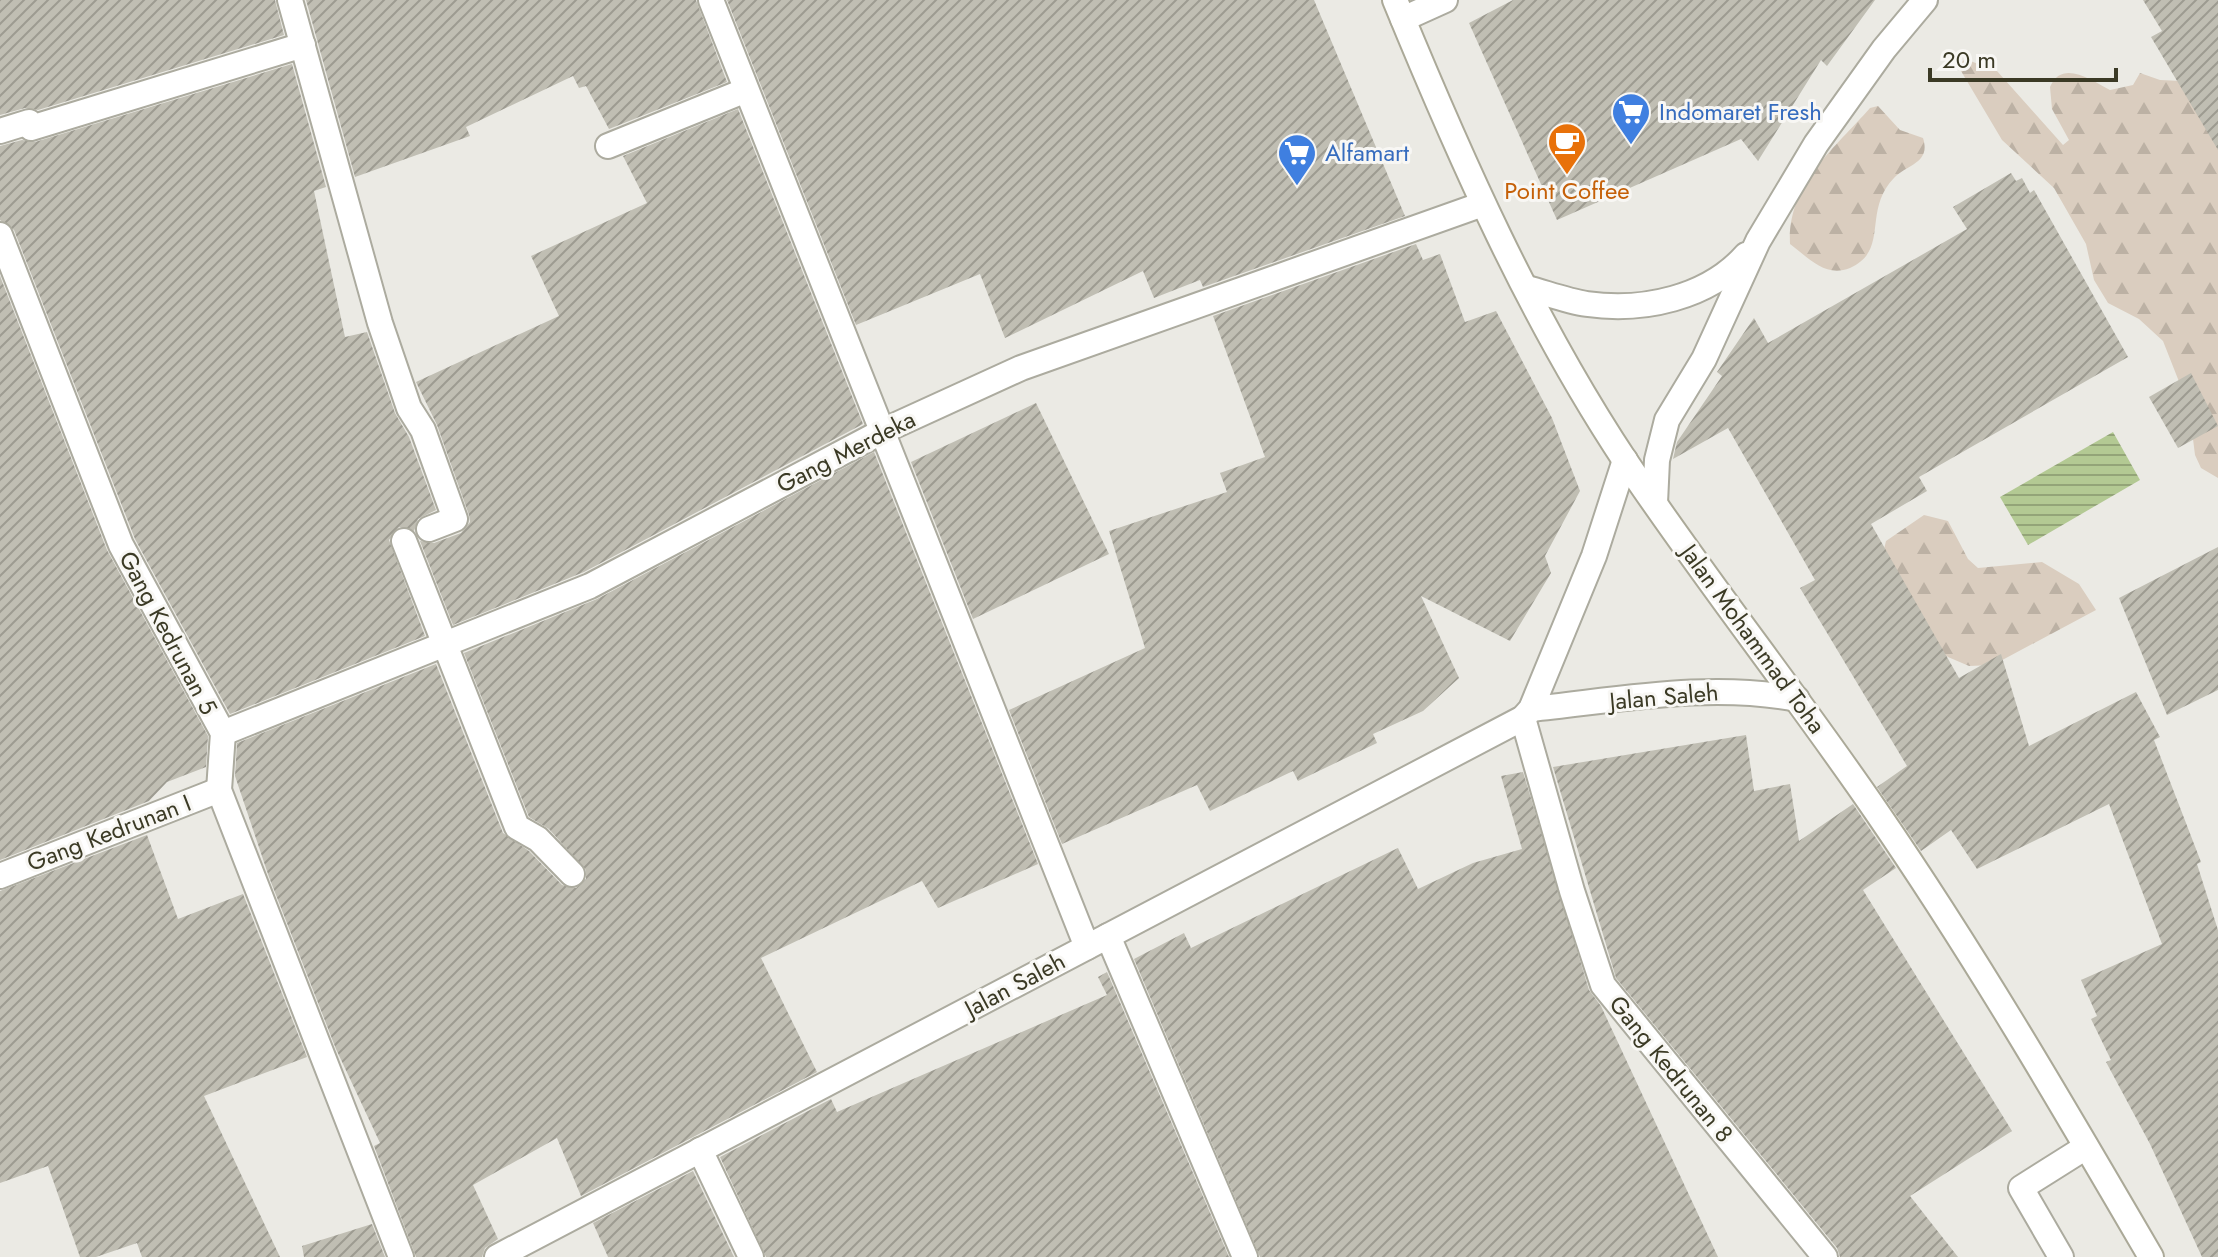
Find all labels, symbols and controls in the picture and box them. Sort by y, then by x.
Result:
scale bar [1930,32,2116,82]
text: 20 m [1942,42,1996,77]
supermarket icon: Indomaret Fresh [1610,91,1652,146]
place label: Indomaret Fresh [1659,94,1822,129]
cafe icon: Point Coffee [1546,121,1588,176]
supermarket icon: Alfamart [1276,132,1318,187]
place label: Alfamart [1325,135,1409,170]
place label: Point Coffee [1504,173,1630,208]
street label: Gang Merdeka [770,402,921,502]
street label: Jalan Mohammad Toha [1671,534,1834,741]
street label: Gang Kedrunan 5 [111,545,226,721]
street label: Jalan Saleh [1605,674,1720,719]
street label: Gang Kedrunan I [22,785,196,880]
street label: Jalan Saleh [956,943,1071,1027]
street label: Gang Kedrunan 8 [1601,988,1742,1150]

